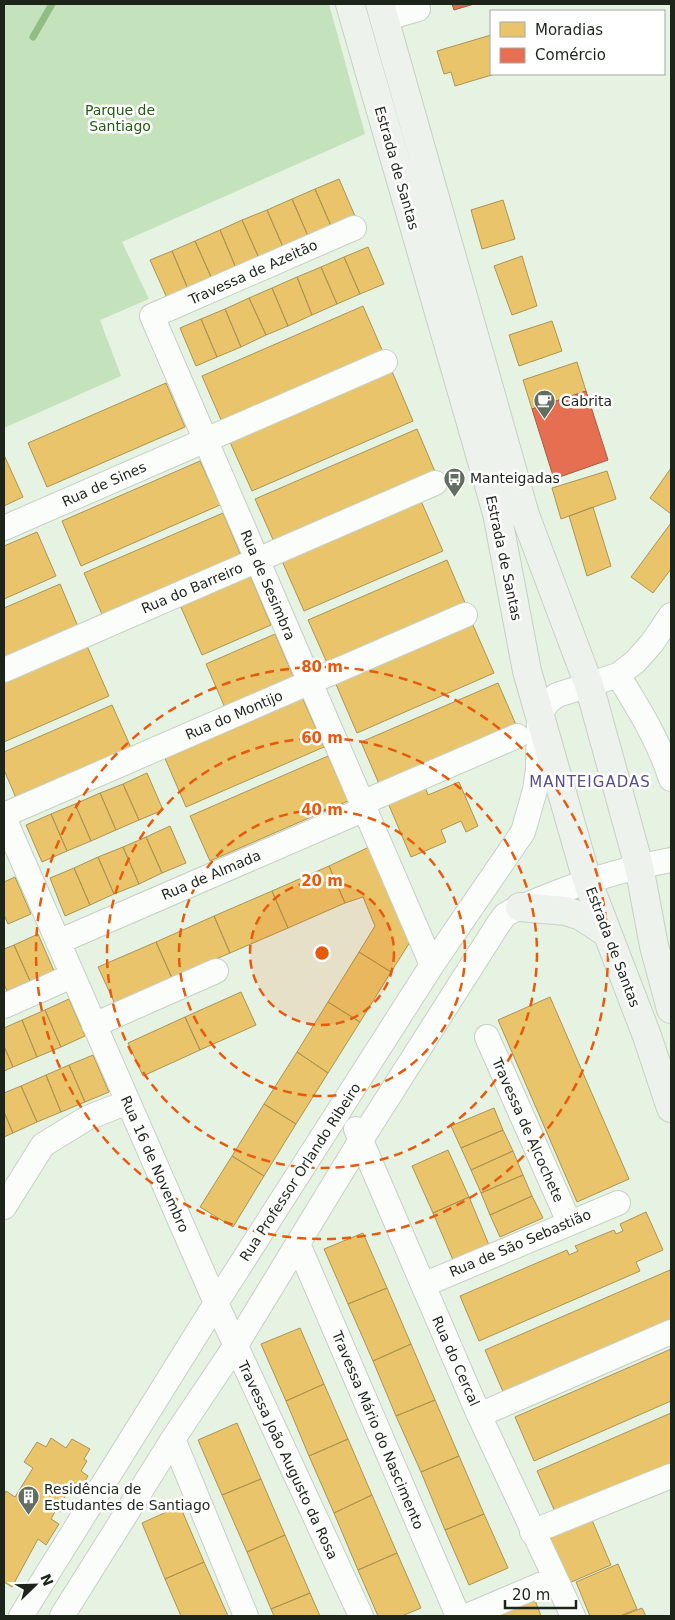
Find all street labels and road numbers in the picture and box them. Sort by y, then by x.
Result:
street label: Estrada de Santas [372,104,422,232]
street label: Travessa de Azeitão [185,236,320,308]
street label: Rua de Sines [59,458,149,510]
street label: Estrada de Santas [483,494,525,622]
street label: Rua de Sesimbra [237,527,299,643]
street label: Rua do Barreiro [139,559,245,617]
street label: Rua do Montijo [183,687,285,743]
street label: Rua de Almada [159,847,263,903]
street label: Estrada de Santas [583,885,643,1009]
street label: Travessa de Alcochete [488,1054,567,1205]
street label: Rua Professor Orlando Ribeiro [236,1080,364,1264]
street label: Rua 16 de Novembro [118,1093,192,1235]
street label: Rua de São Sebastião [447,1206,593,1280]
street label: Rua do Cercal [429,1313,483,1409]
street label: Travessa Mário do Nascimento [328,1328,427,1531]
street label: Travessa João Augusto da Rosa [234,1357,341,1562]

